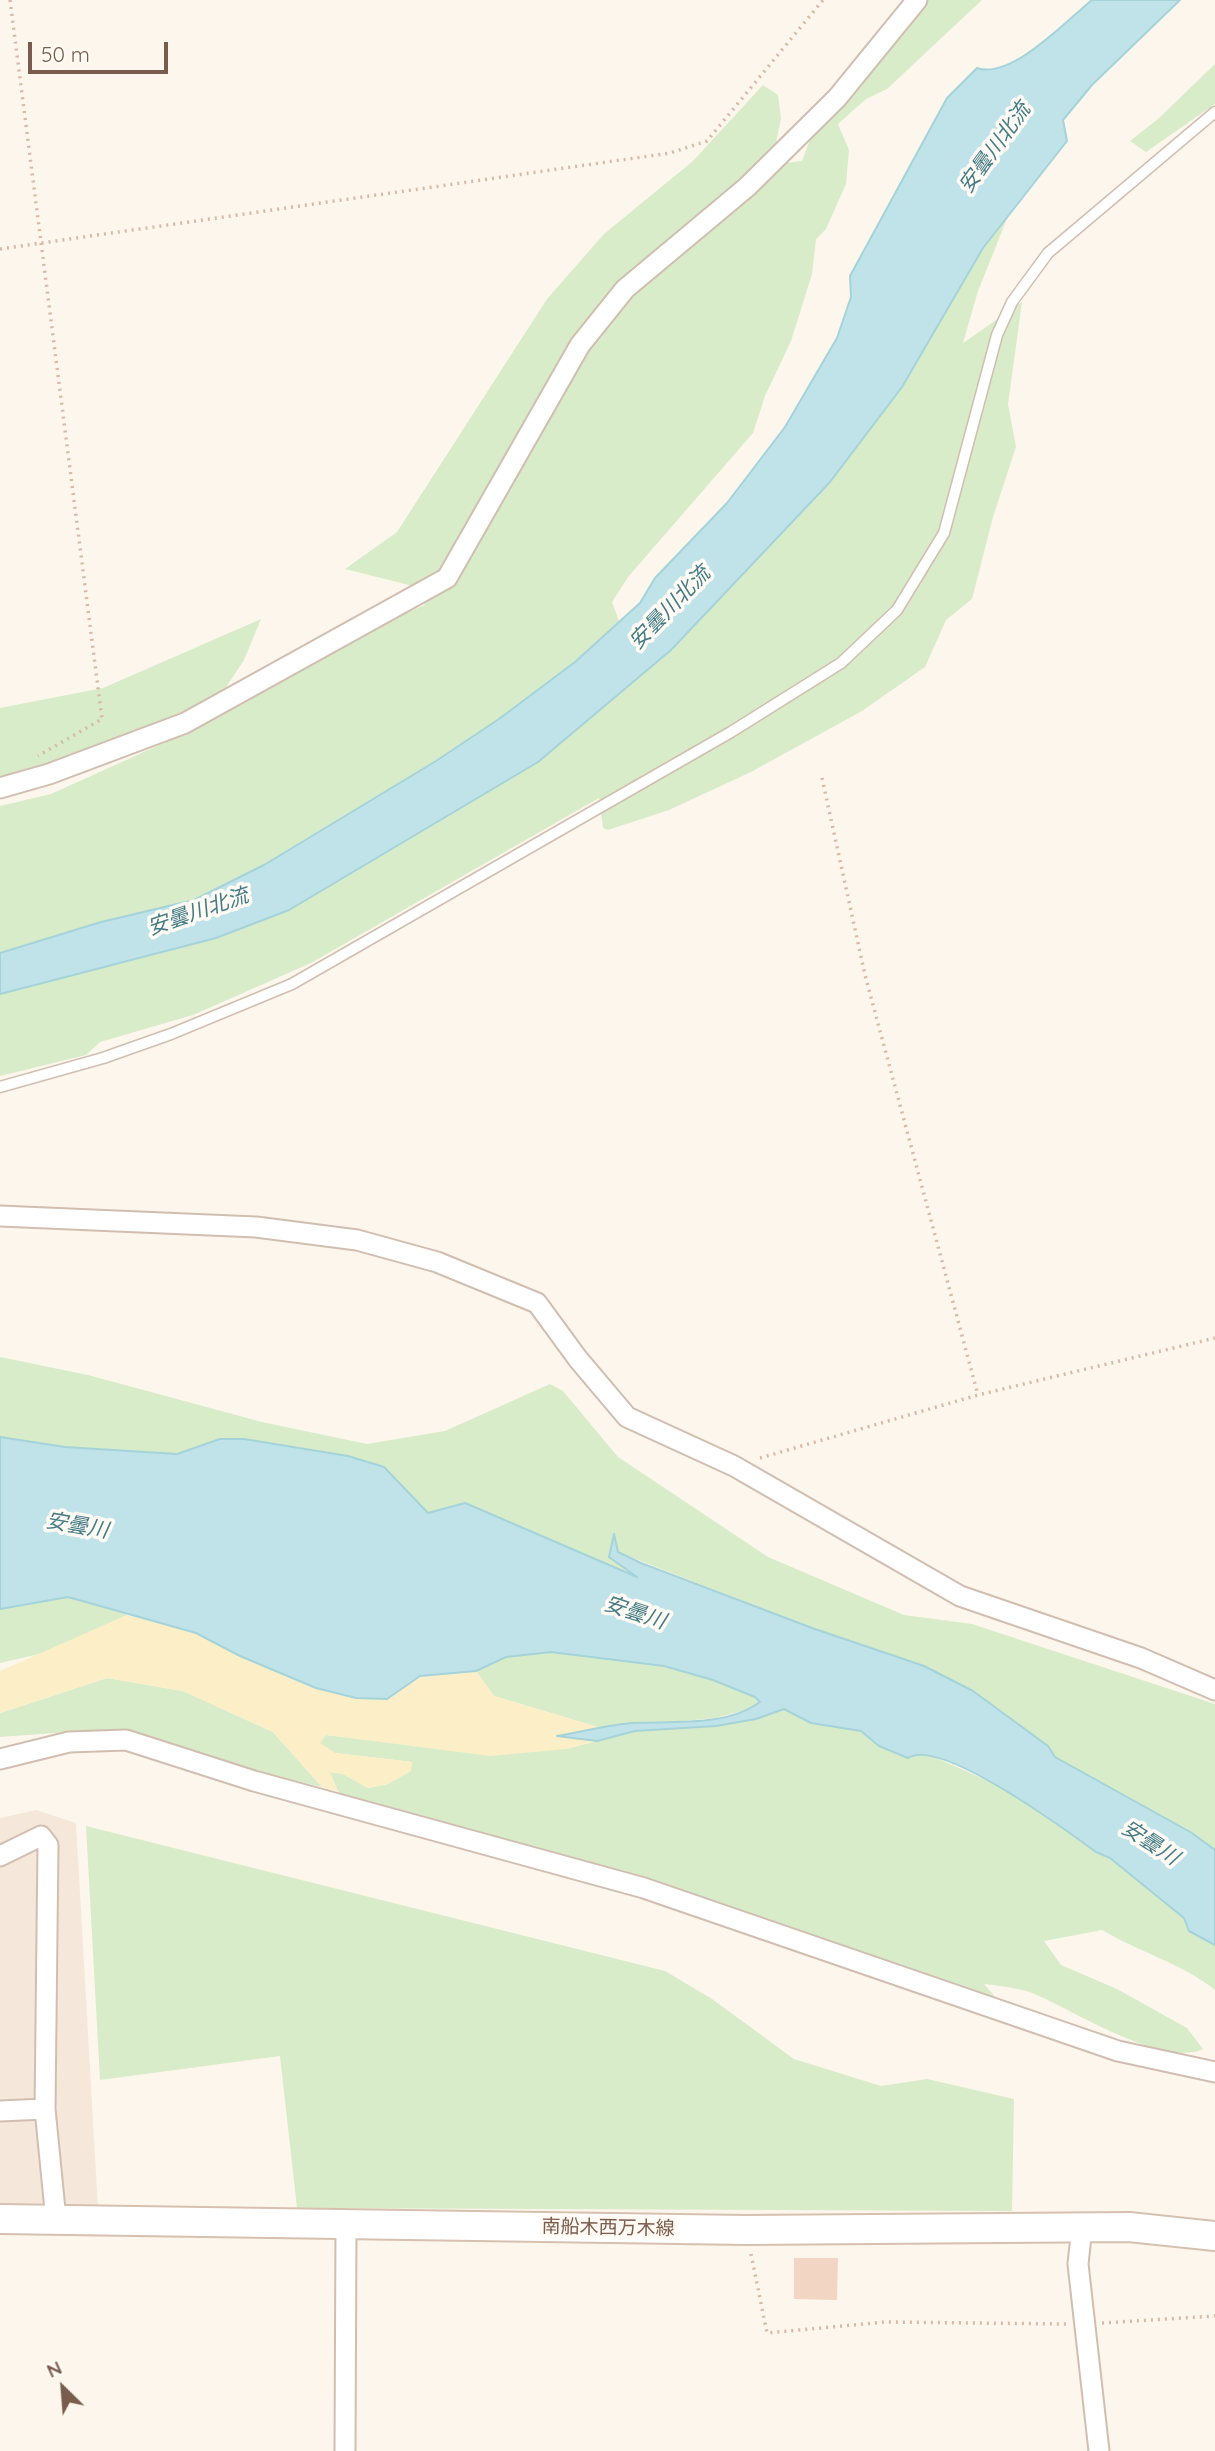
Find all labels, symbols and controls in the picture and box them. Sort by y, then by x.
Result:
scale bar [32,28,172,72]
text: 50 m [41,41,90,67]
water label: 安曇川北流 [954,98,1036,198]
water label: 安曇川北流 [624,561,716,655]
water label: 安曇川北流 [144,883,252,941]
water label: 安曇川 [44,1508,110,1544]
water label: 安曇川 [601,1591,669,1635]
water label: 安曇川 [1117,1815,1183,1871]
street label: 南船木西万木線 [541,2215,675,2241]
north arrow [28,2353,98,2423]
text: N [43,2355,66,2383]

